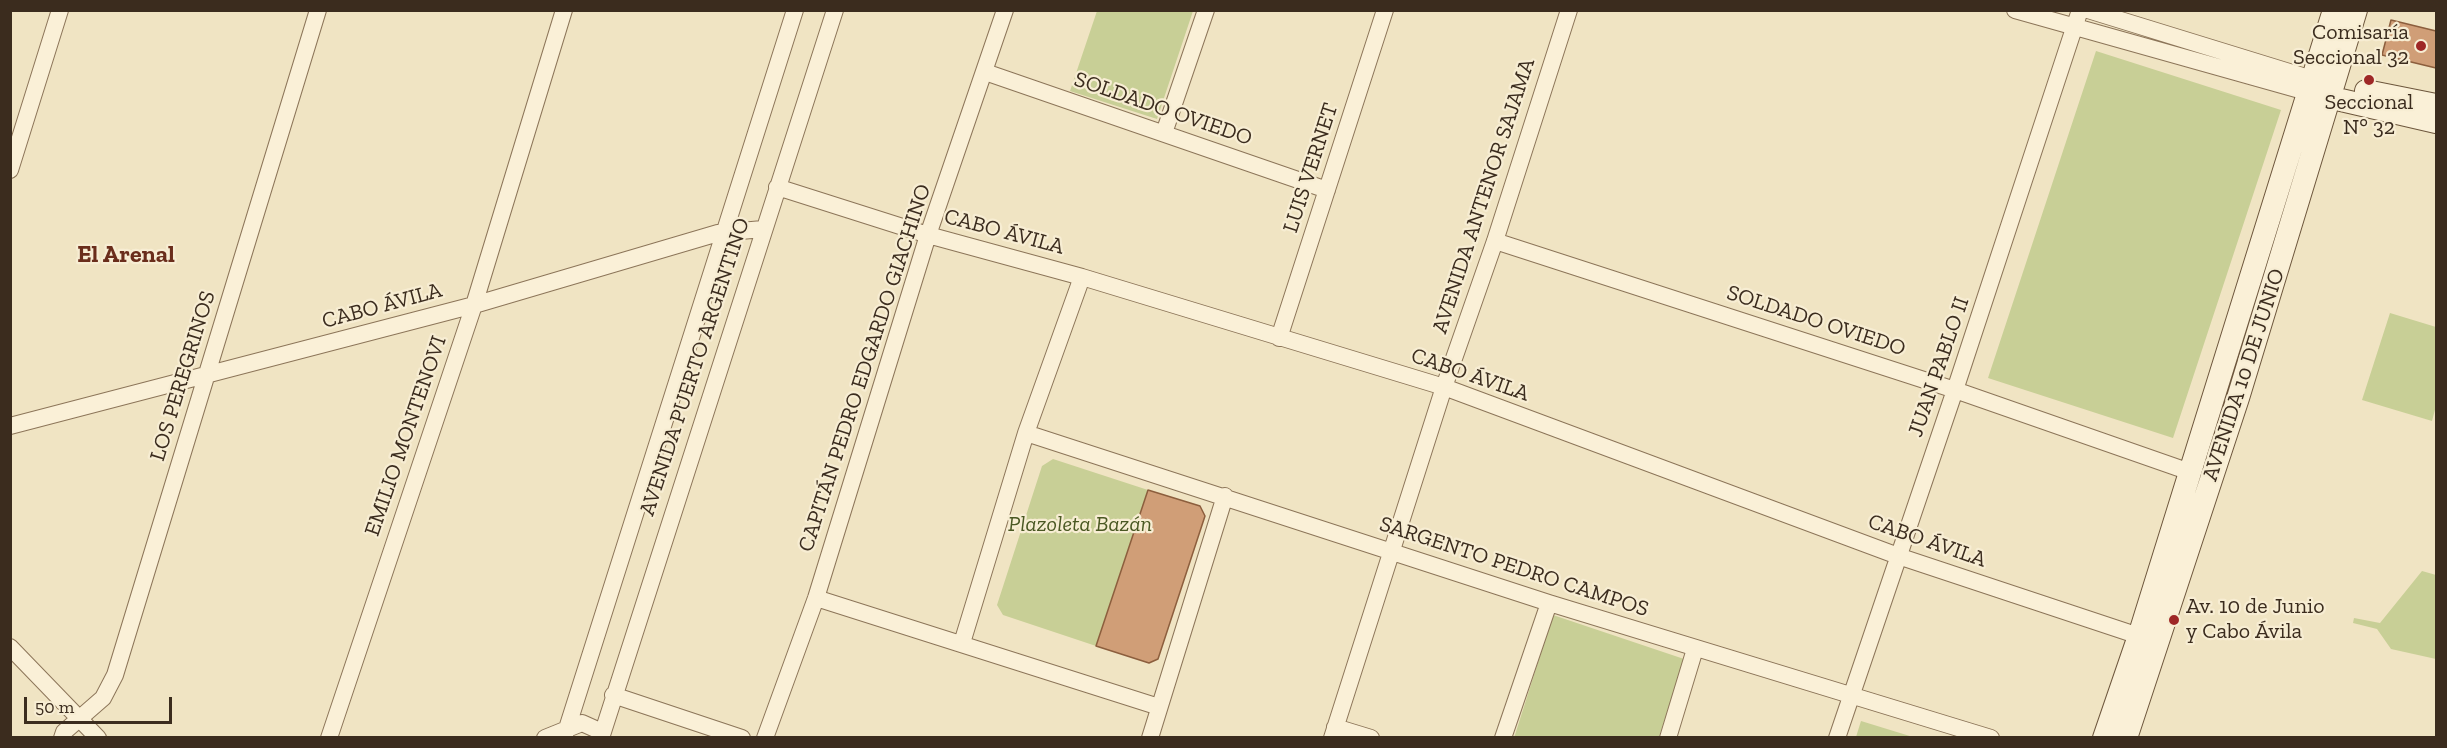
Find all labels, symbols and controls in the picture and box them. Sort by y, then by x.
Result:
place label: Comisaría Seccional 32 [2293,20,2409,72]
marker: Comisaría Seccional 32 [2414,39,2428,53]
street label: AVENIDA ANTENOR SAJAMA [1427,55,1541,337]
street label: SOLDADO OVIEDO [1071,66,1255,152]
marker: Seccional N° 32 [2362,73,2376,87]
place label: Seccional N° 32 [2325,90,2413,142]
street label: LUIS VERNET [1278,100,1344,236]
street label: CAPITÁN PEDRO EDGARDO GIACHINO [793,181,937,555]
street label: CABO ÁVILA [941,203,1067,261]
street label: AVENIDA PUERTO ARGENTINO [634,215,756,519]
district label: El Arenal [77,241,175,269]
street label: AVENIDA 10 DE JUNIO [2197,266,2291,484]
street label: CABO ÁVILA [319,277,445,335]
street label: SOLDADO OVIEDO [1723,280,1909,362]
street label: LOS PEREGRINOS [145,288,221,464]
street label: JUAN PABLO II [1903,293,1975,441]
street label: EMILIO MONTENOVI [359,333,453,539]
street label: CABO ÁVILA [1407,342,1533,408]
street label: CABO ÁVILA [1864,508,1990,574]
street label: SARGENTO PEDRO CAMPOS [1376,511,1652,623]
park label: Plazoleta Bazán [1008,512,1152,538]
place label: Av. 10 de Junio y Cabo Ávila [2186,594,2324,646]
marker: Av. 10 de Junio y Cabo Ávila [2167,613,2181,627]
scale bar [27,685,176,723]
text: 50 m [35,696,74,718]

